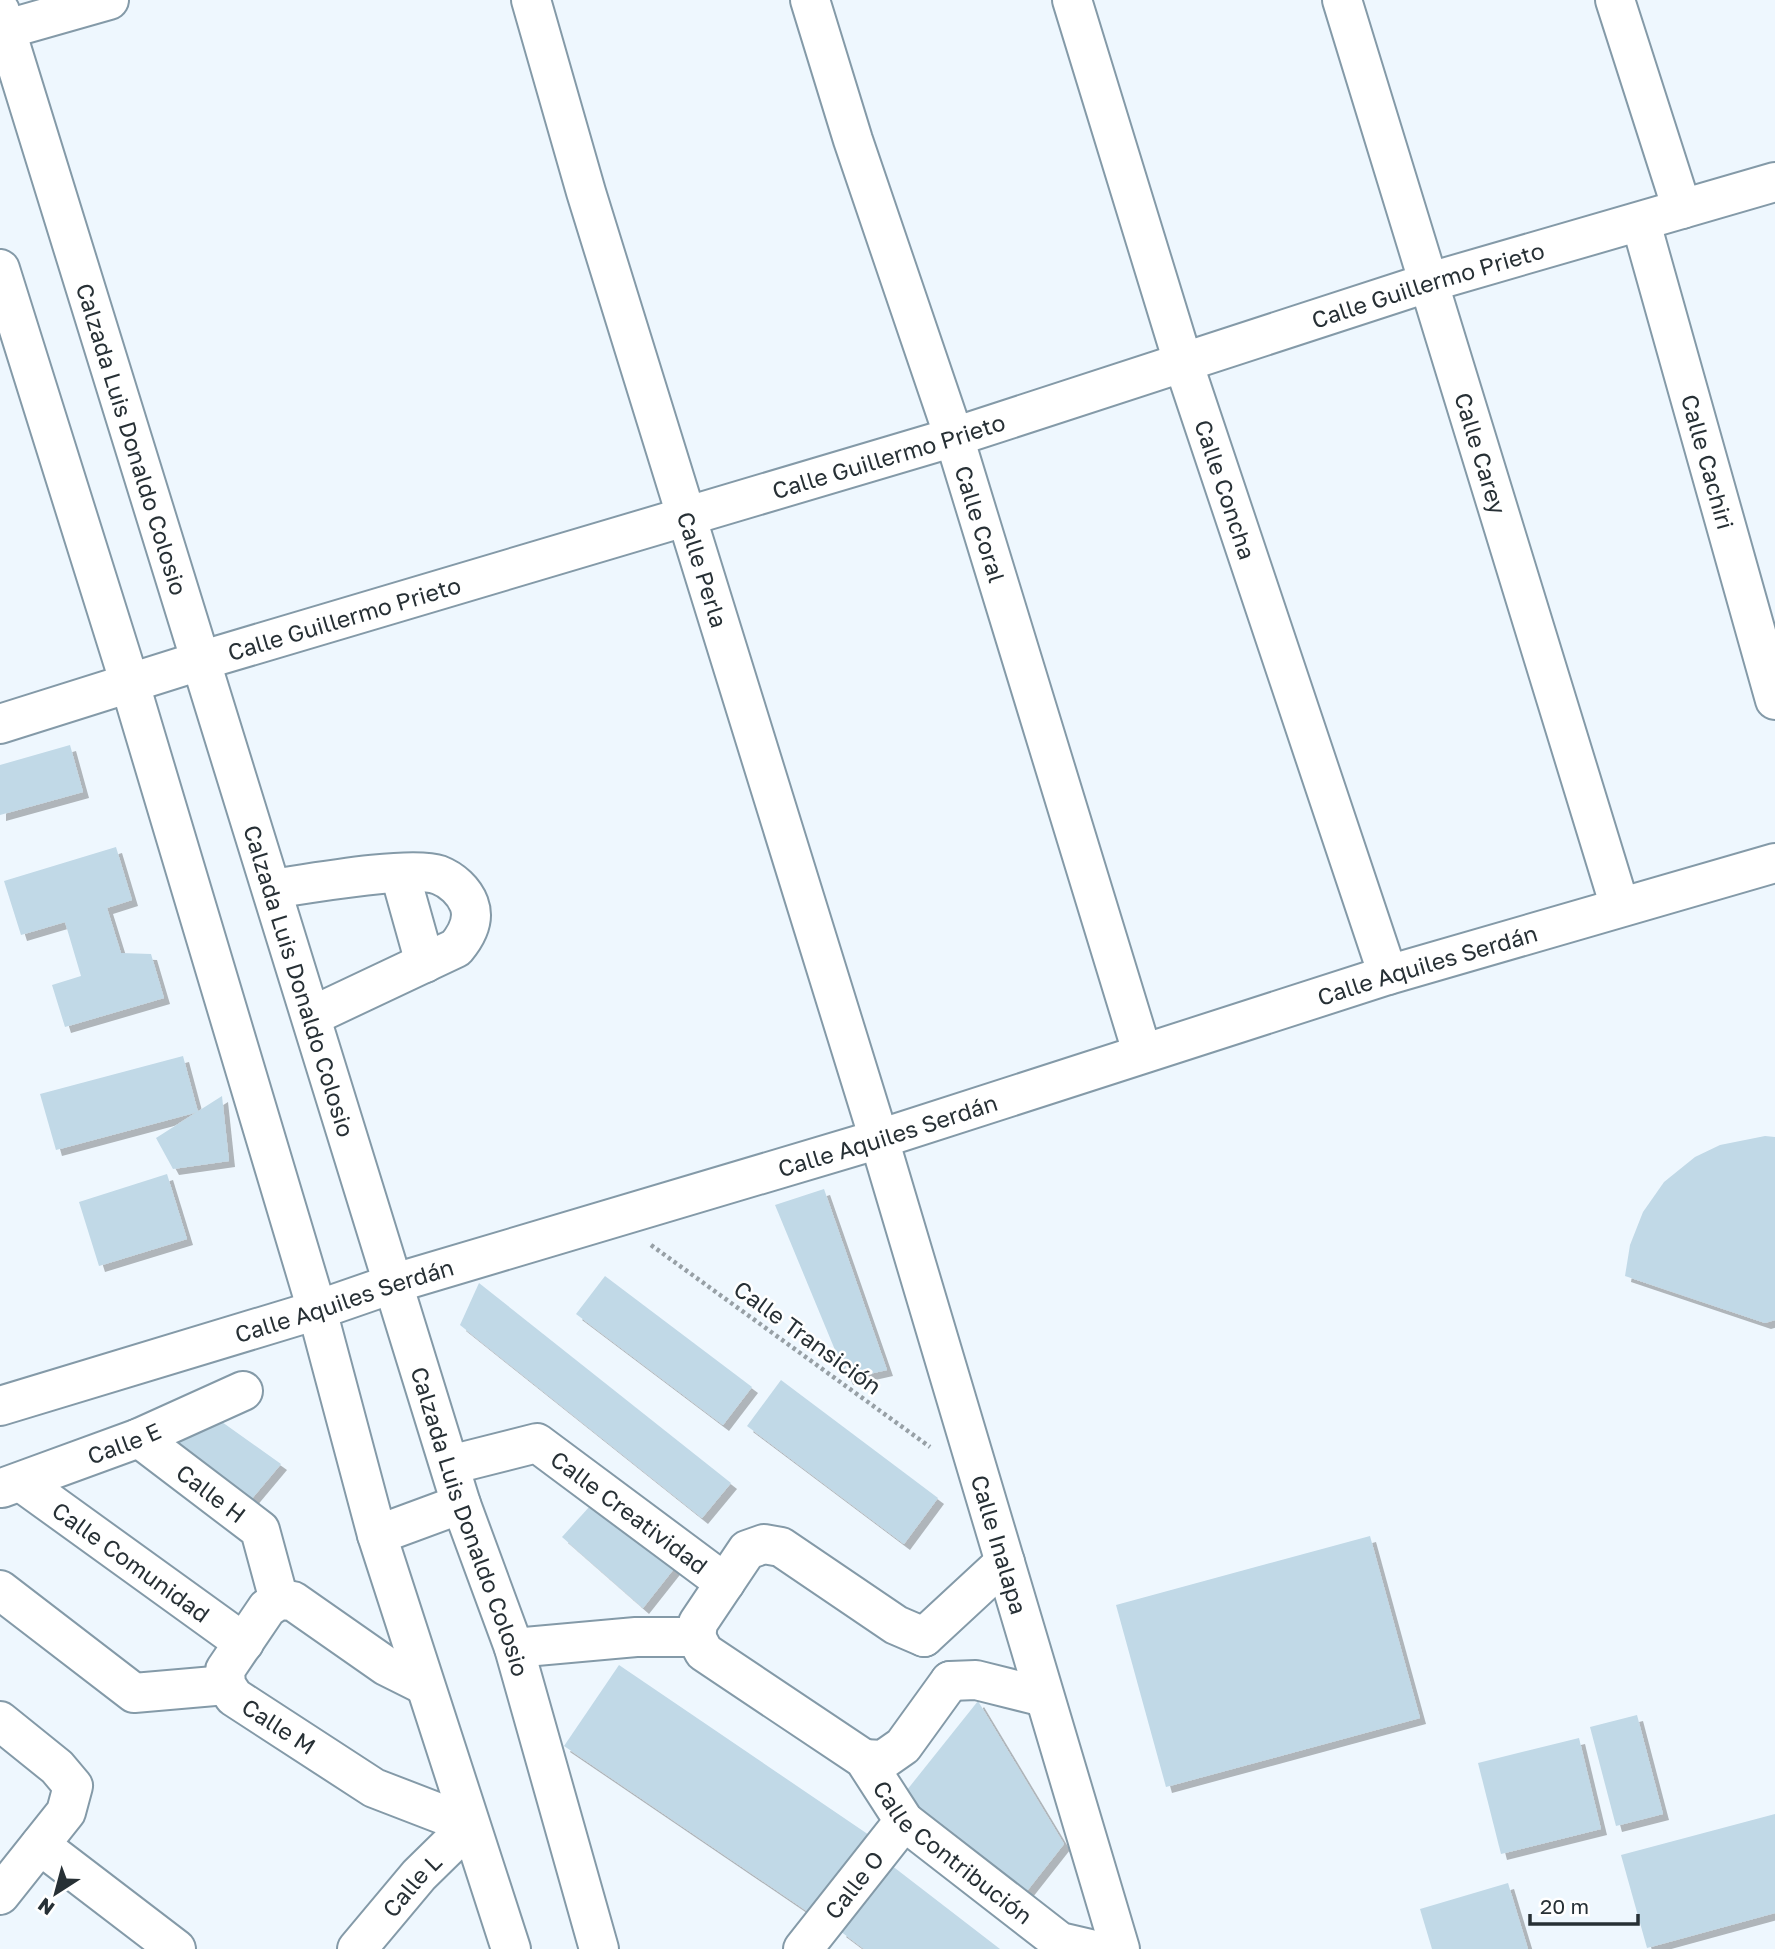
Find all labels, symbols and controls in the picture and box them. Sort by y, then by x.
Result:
street label: Calle Guillermo Prieto [1308,236,1547,334]
street label: Calzada Luis Donaldo Colosio [71,280,194,599]
street label: Calle Carey [1449,389,1513,517]
street label: Calle Cachiri [1676,391,1740,532]
street label: Calle Guillermo Prieto [769,407,1008,504]
street label: Calle Concha [1189,416,1262,563]
street label: Calle Coral [950,462,1012,586]
street label: Calle Perla [672,508,734,631]
street label: Calle Guillermo Prieto [224,570,464,666]
street label: Calzada Luis Donaldo Colosio [238,821,361,1140]
street label: Calle Aquiles Serdán [1314,919,1540,1011]
street label: Calle Aquiles Serdán [775,1088,1001,1182]
street label: Calle Aquiles Serdán [231,1252,457,1348]
street label: Calle Transición [729,1274,887,1400]
street label: Calzada Luis Donaldo Colosio [405,1363,535,1679]
street label: Calle E [83,1416,165,1470]
street label: Calle Creatividad [545,1444,713,1579]
street label: Calle H [171,1458,252,1528]
street label: Calle Inalapa [966,1471,1034,1618]
street label: Calle Comunidad [47,1495,216,1628]
street label: Calle M [237,1692,321,1760]
street label: Calle Contribución [867,1775,1038,1930]
street label: Calle O [818,1845,889,1924]
street label: Calle L [376,1847,447,1922]
north arrow [21,1858,91,1928]
scale bar [1530,1882,1638,1926]
text: 20 m [1540,1893,1589,1919]
text: N [33,1894,58,1921]

